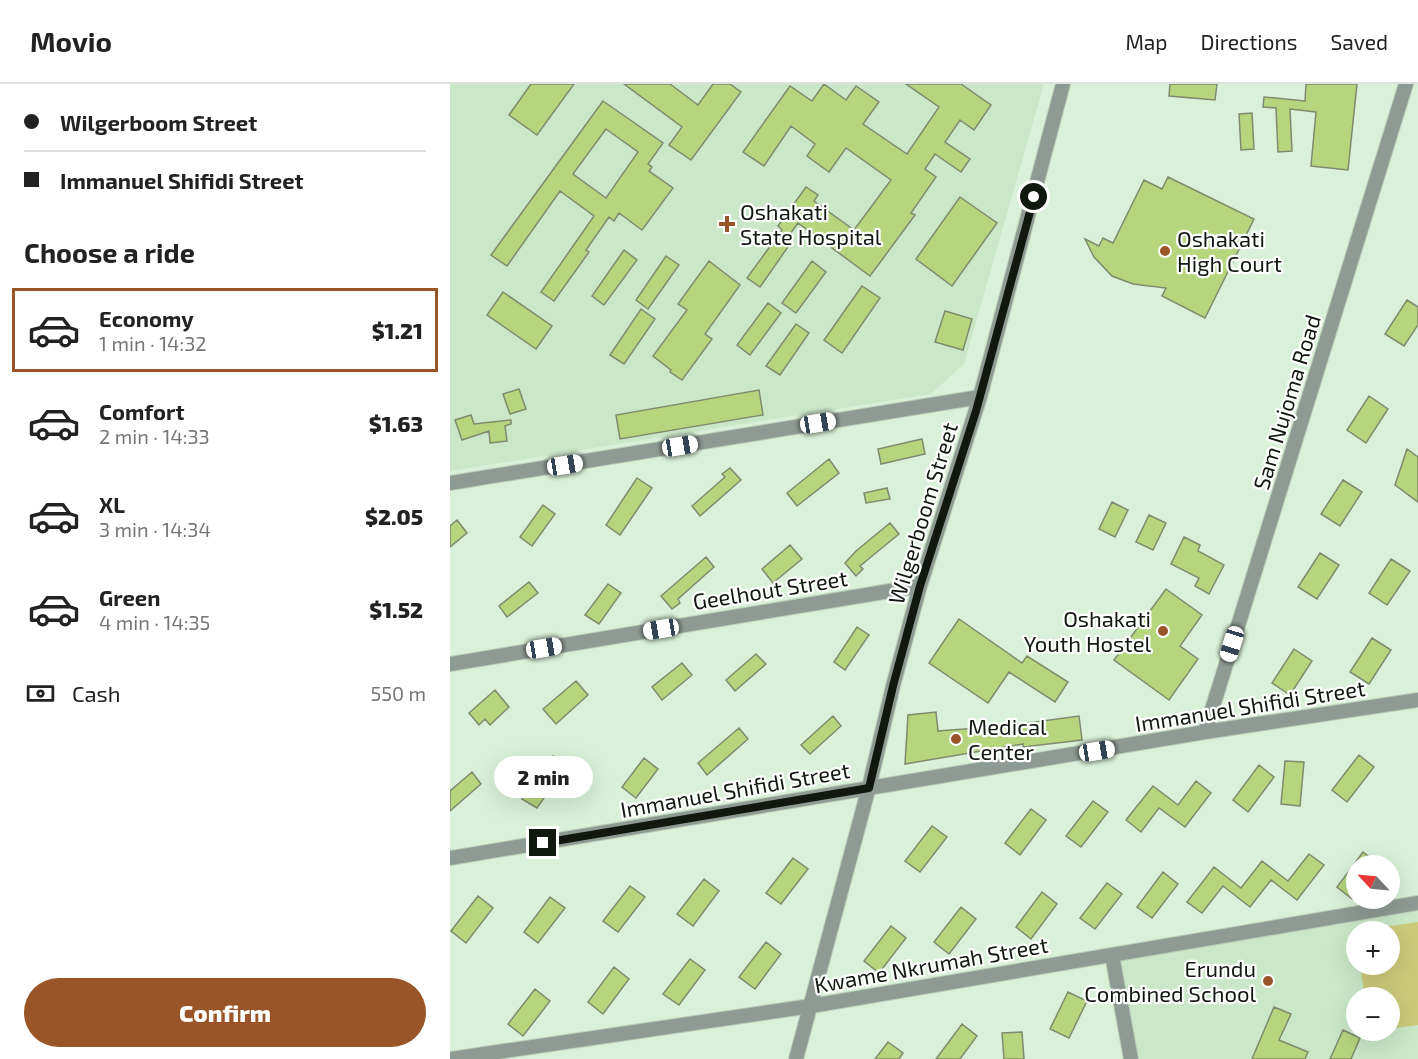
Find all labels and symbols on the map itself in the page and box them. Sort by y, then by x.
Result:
route start [1020,183,1047,210]
place label: Oshakati State Hospital [740,198,882,249]
marker: Oshakati State Hospital [718,215,736,233]
place label: Oshakati High Court [1177,225,1282,276]
marker: Oshakati High Court [1158,244,1172,258]
street label: Sam Nujoma Road [1247,311,1326,493]
car [799,411,837,435]
street label: Wilgerboom Street [882,419,962,607]
car [661,434,699,458]
car [546,453,584,477]
street label: Geelhout Street [691,564,849,614]
place label: Oshakati Youth Hostel [1024,605,1151,656]
car [642,617,680,641]
marker: Oshakati Youth Hostel [1156,624,1170,638]
car [1218,624,1246,664]
car [525,636,563,660]
street label: Immanuel Shifidi Street [1133,674,1367,736]
place label: Medical Center [968,713,1047,764]
marker: Medical Center [949,732,963,746]
car [1078,739,1116,763]
callout: 2 min [494,756,592,798]
street label: Immanuel Shifidi Street [618,756,852,822]
route end [529,829,556,856]
north arrow [1346,855,1400,909]
street label: Kwame Nkrumah Street [812,931,1050,997]
place label: Erundu Combined School [1084,955,1256,1006]
marker: Erundu Combined School [1261,974,1275,988]

